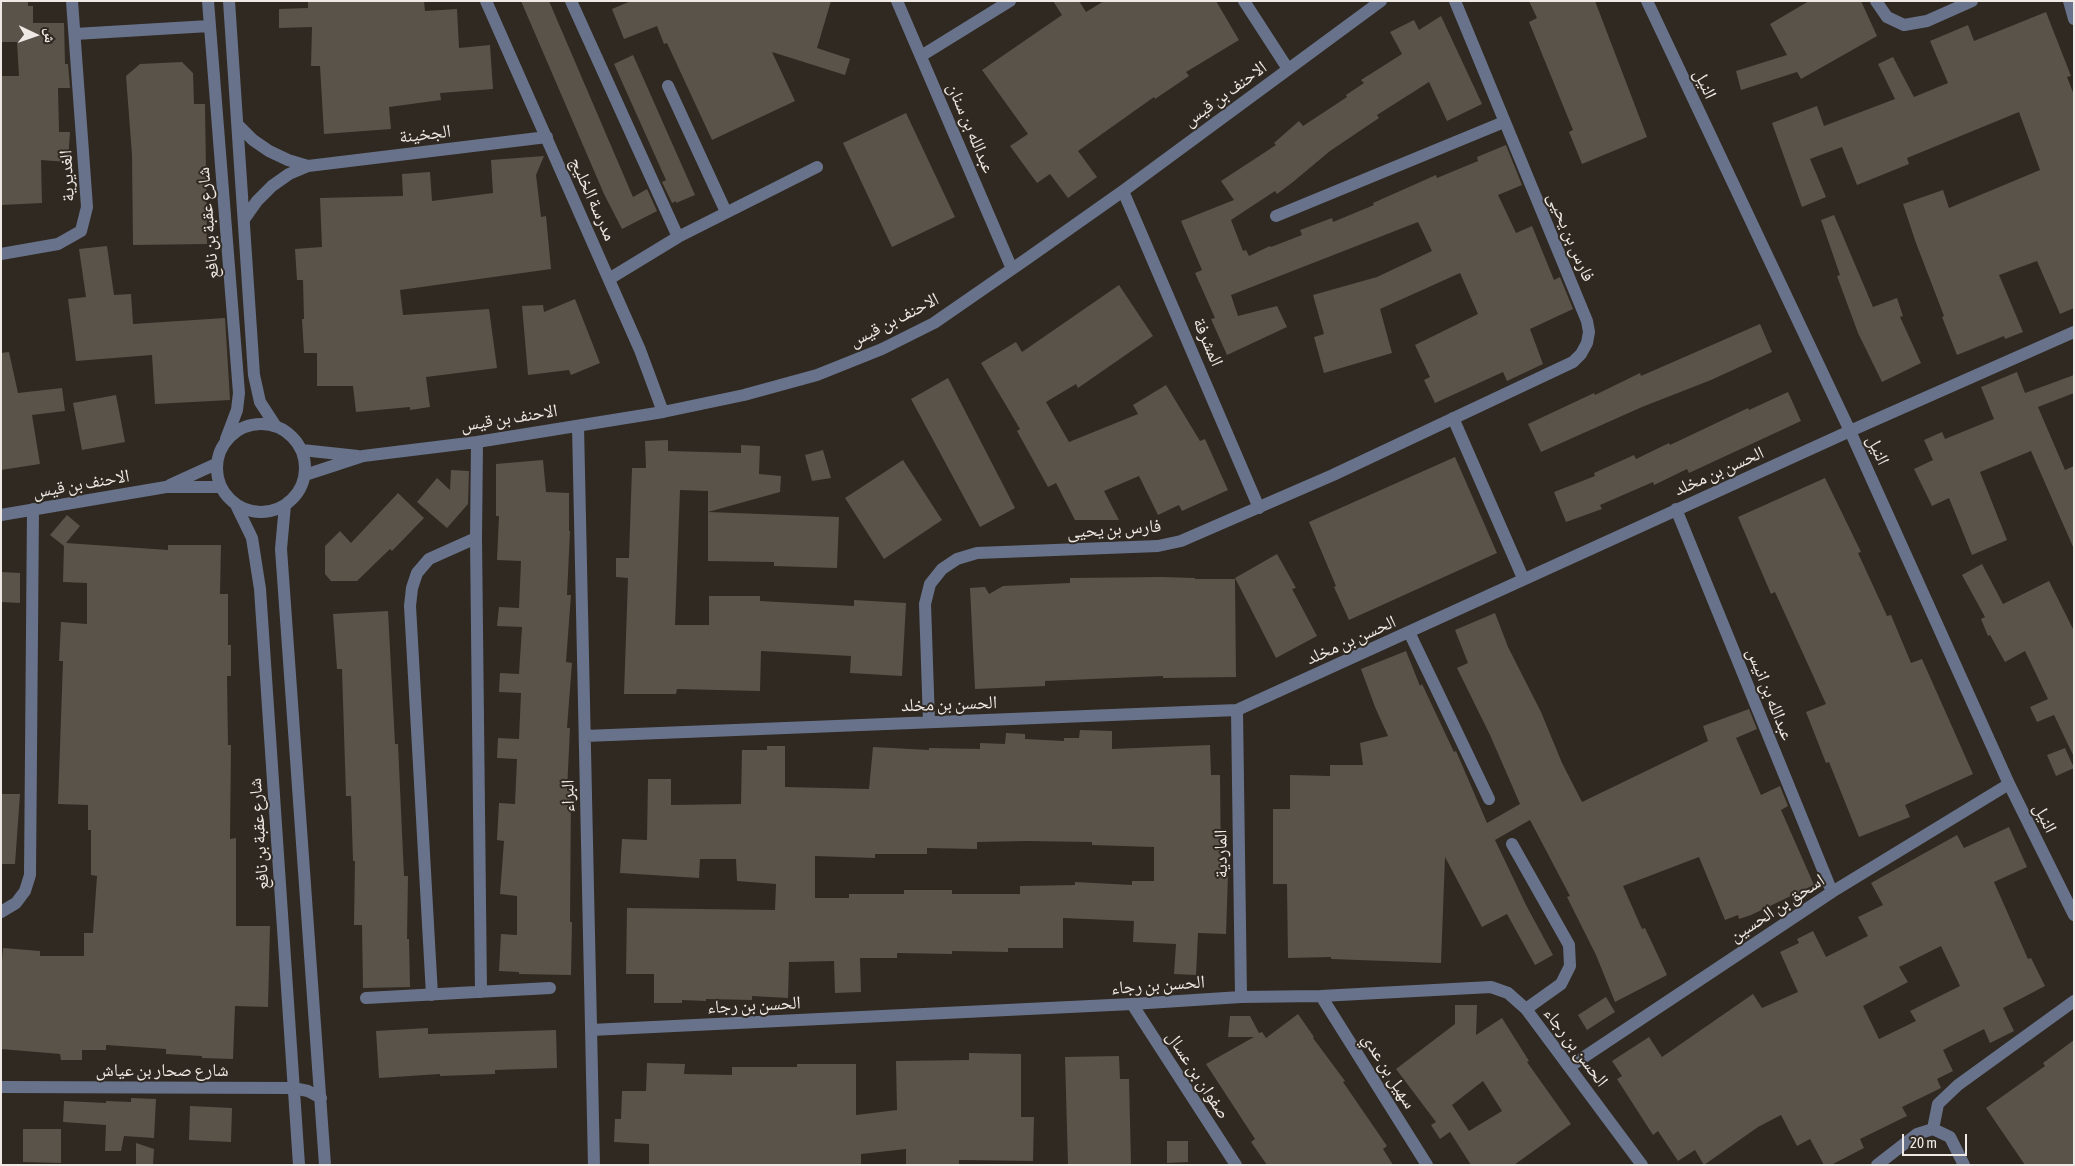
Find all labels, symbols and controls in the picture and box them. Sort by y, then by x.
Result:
north arrow [10,10,60,60]
text: ش [42,28,58,44]
street label: الاحنف بن قيس [1179,57,1271,131]
street label: النيل [1689,66,1721,102]
street label: عبدالله بن سنان [942,80,1000,176]
street label: الجخينة [398,120,452,148]
street label: الغديرية [55,150,79,202]
street label: مدرسة الخليج [565,154,621,244]
street label: شارع عقبة بن نافع [192,166,224,280]
street label: فارس بن يحيى [1543,189,1599,285]
street label: الاحنف بن قيس [846,288,942,352]
street label: المشرفة [1188,315,1228,369]
street label: الاحنف بن قيس [459,400,559,436]
street label: النيل [1862,432,1894,468]
street label: الحسن بن مخلد [1671,442,1767,500]
street label: الاحنف بن قيس [31,465,131,503]
street label: فارس بن يحيى [1066,515,1162,543]
street label: الحسن بن مخلد [1303,611,1399,669]
street label: عبدالله بن انيس [1742,645,1798,743]
street label: الحسن بن مخلد [901,692,997,716]
street label: شارع عقبة بن نافع [244,777,274,891]
street label: البراء [557,779,579,813]
street label: النيل [2029,800,2061,836]
street label: الماردية [1210,829,1232,879]
street label: اسحق بن الحسين [1725,869,1829,947]
street label: الحسن بن رجاء [1110,971,1206,999]
street label: الحسن بن رجاء [707,992,801,1018]
street label: الحسن بن رجاء [1539,1003,1613,1091]
street label: صفوان بن عسال [1161,1027,1235,1123]
street label: سهيل بن عدي [1357,1029,1421,1113]
street label: شارع صحار بن عياش [95,1059,229,1081]
scale bar [1905,1124,1970,1156]
text: 20 m [1910,1134,1937,1151]

